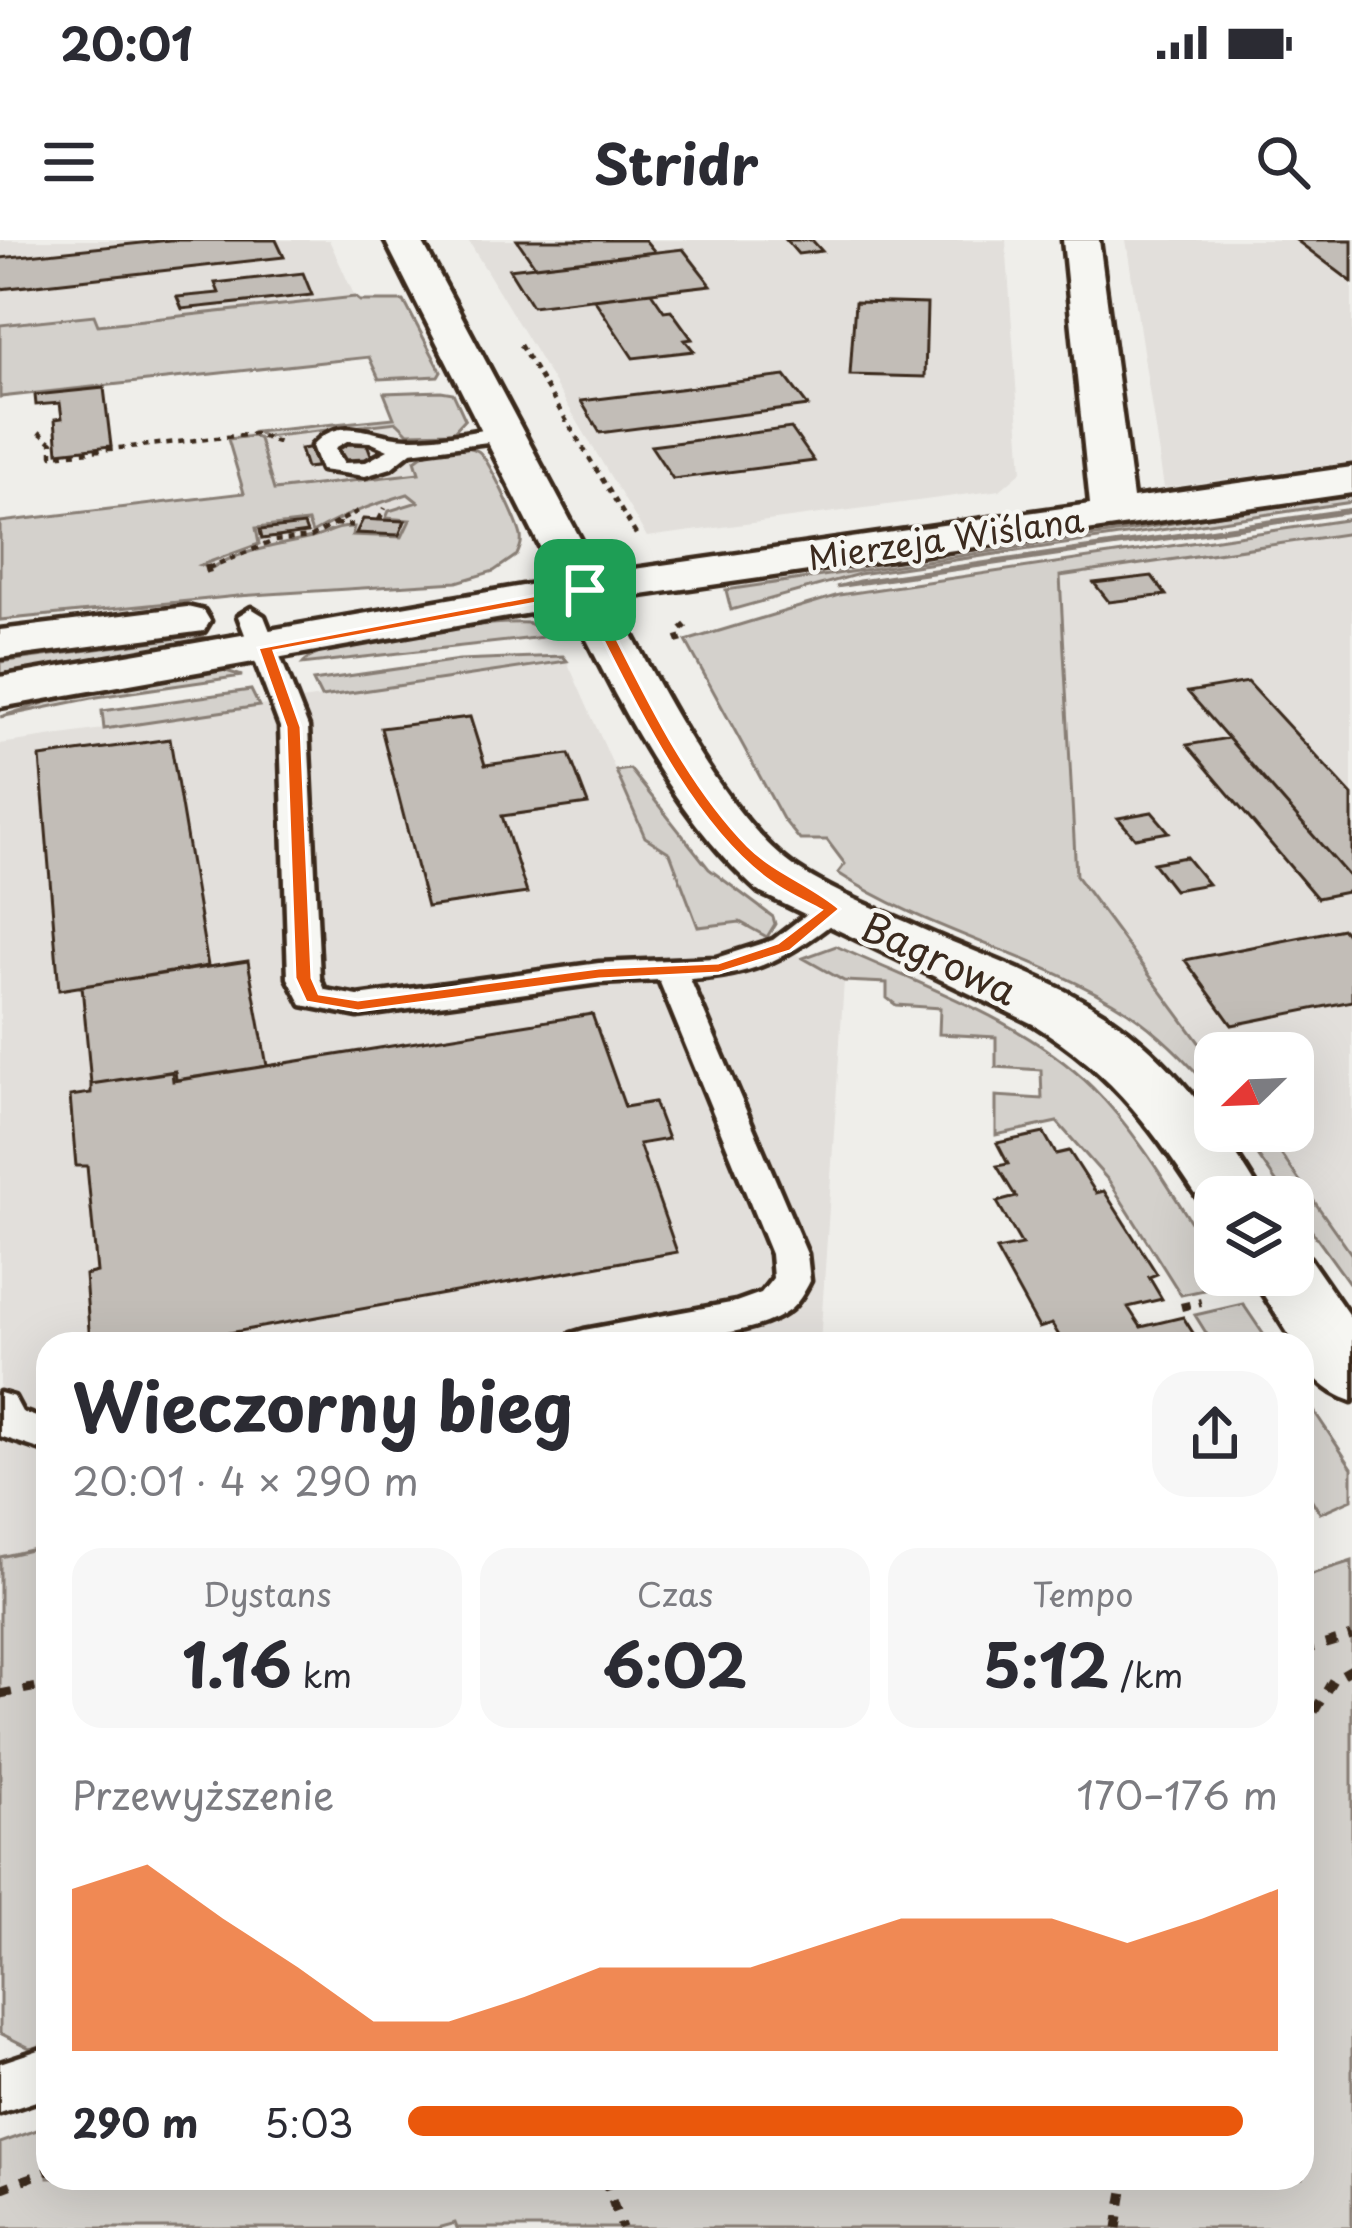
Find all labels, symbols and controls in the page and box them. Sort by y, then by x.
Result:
text: 20:01 [60,8,193,76]
text: Stridr [594,122,758,203]
icon: menu [36,129,102,195]
icon: search [1250,129,1316,195]
street label: Mierzeja Wiślana [805,493,1087,581]
pin [534,539,636,641]
icon: arrive [552,557,618,623]
street label: Bagrowa [852,895,1028,1019]
north arrow [1194,1032,1314,1152]
map controls [1194,1032,1314,1296]
button: layers [1194,1176,1314,1296]
text: Wieczorny bieg [72,1355,573,1454]
button: share [1152,1371,1278,1497]
text: 20:01 · 4 × 290 m [72,1450,419,1509]
text: Dystans [203,1568,331,1618]
text: Czas [637,1568,713,1618]
text: Tempo [1033,1568,1133,1618]
text: 1.16 [182,1618,292,1708]
text: 6:02 [603,1618,747,1708]
text: 5:12 [983,1618,1109,1708]
text: km [292,1649,352,1699]
text: /km [1109,1649,1183,1699]
text: Przewyższenie [72,1764,334,1823]
text: 170–176 m [1076,1764,1278,1823]
text: 290 m [72,2092,198,2151]
text: 5:03 [264,2092,354,2151]

